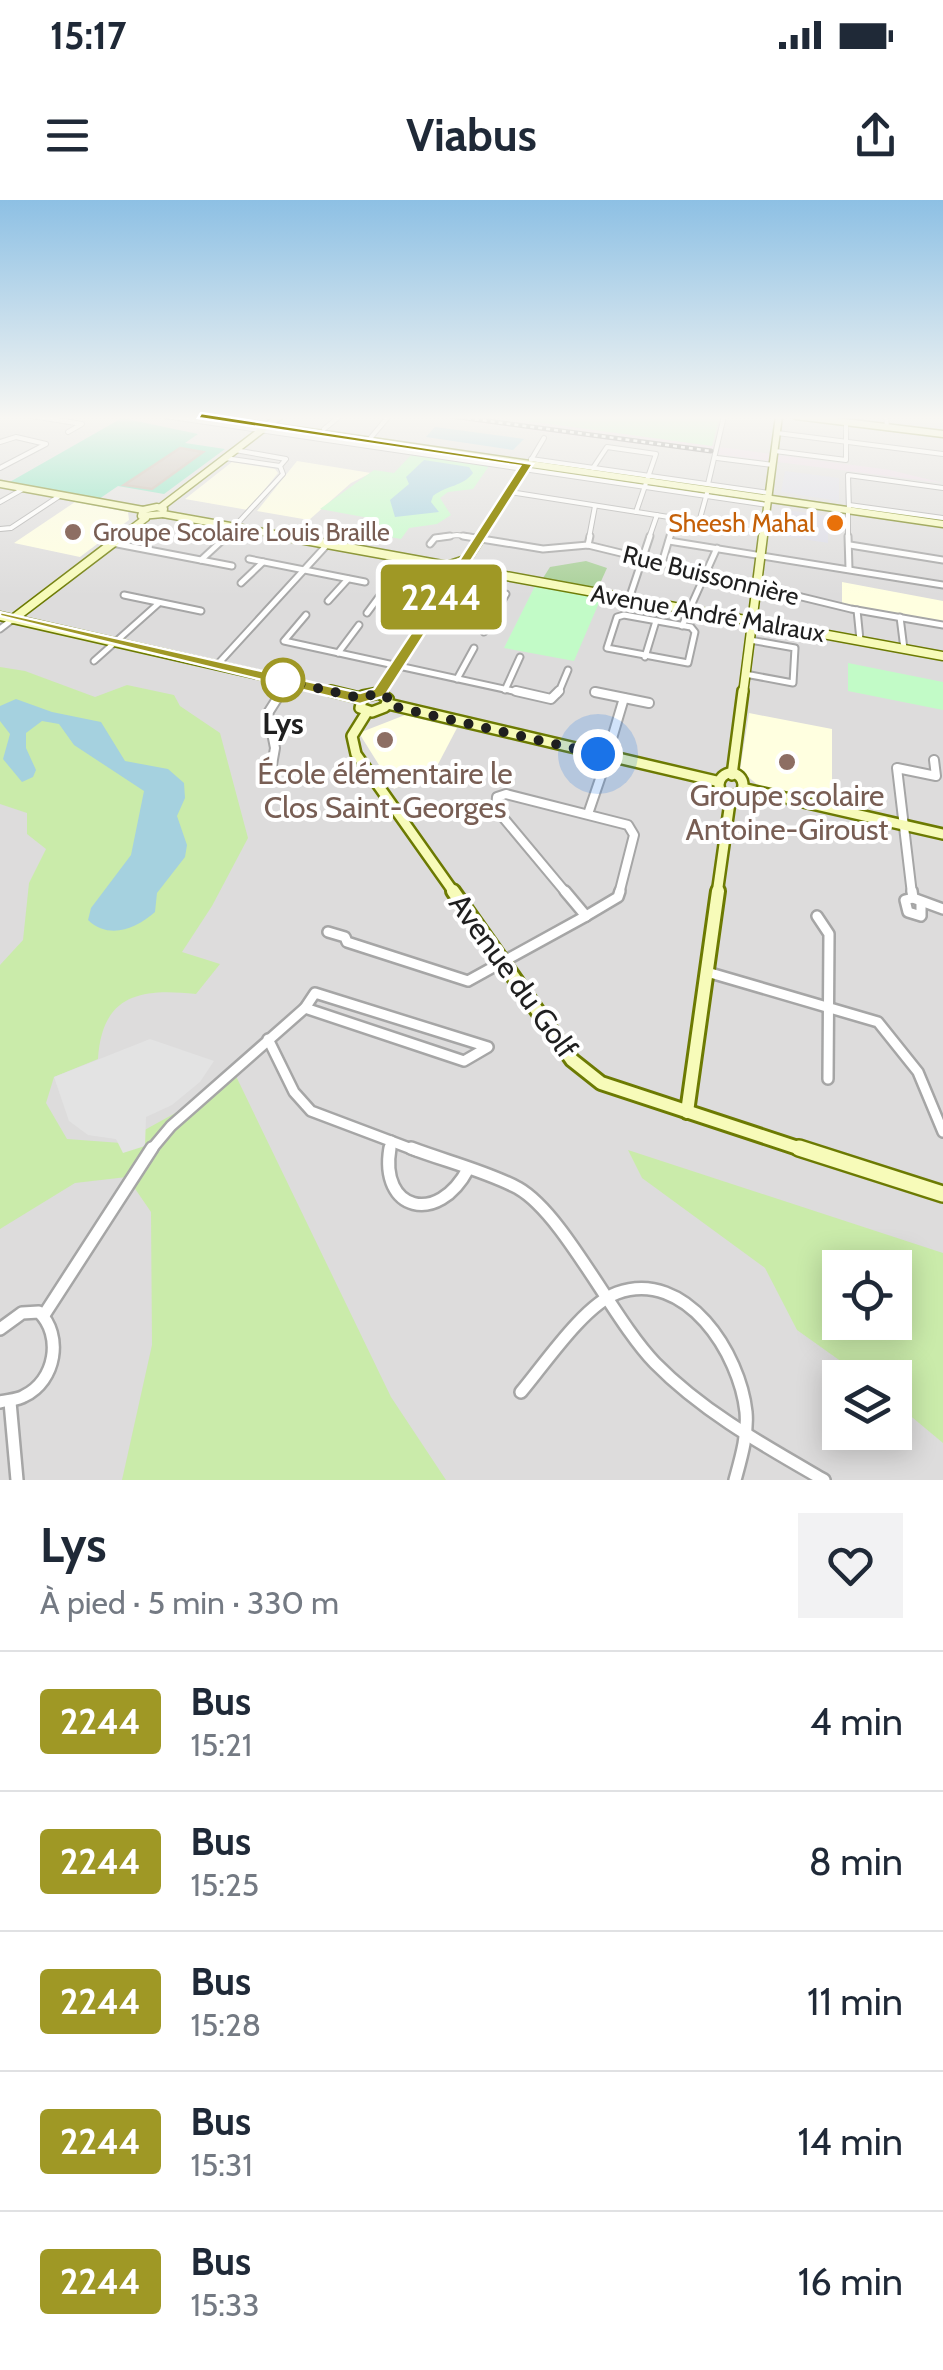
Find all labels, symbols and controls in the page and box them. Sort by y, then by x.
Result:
text: 15:17 [50,12,126,59]
icon: menu [40,108,95,163]
text: Viabus [406,108,537,162]
icon: share [848,108,903,163]
place label: Sheesh Mahal [668,508,815,538]
marker: Sheesh Mahal [824,512,846,534]
place label: Groupe Scolaire Louis Braille [93,517,390,547]
marker: Groupe Scolaire Louis Braille [62,521,84,543]
street label: Rue Buissonnière [620,539,802,611]
line badge: 2244 [371,564,511,630]
text: 2244 [401,576,481,619]
street label: Avenue André Malraux [589,578,827,648]
marker: Lys [262,659,304,701]
place label: Lys [262,705,304,742]
marker: École élémentaire le Clos Saint-Georges [374,729,396,751]
your location [573,729,623,779]
marker: Groupe scolaire Antoine-Giroust [776,751,798,773]
place label: École élémentaire le Clos Saint-Georges [257,755,513,826]
place label: Groupe scolaire Antoine-Giroust [686,777,888,848]
street label: Avenue du Golf [441,886,586,1065]
map controls [822,1250,912,1450]
button: locate [822,1250,912,1340]
button: layers [822,1360,912,1450]
button: heart [798,1513,903,1618]
text: Lys [40,1516,107,1574]
text: À pied · 5 min · 330 m [40,1583,339,1622]
text: Bus [191,1678,251,1725]
text: 4 min [810,1698,903,1745]
text: 2244 [60,1700,141,1743]
text: 15:21 [191,1725,252,1764]
text: Bus [191,1818,251,1865]
text: 8 min [809,1838,903,1885]
text: 2244 [60,1840,141,1883]
text: 15:25 [191,1865,259,1904]
text: Bus [191,1958,251,2005]
text: 11 min [807,1978,903,2025]
text: 2244 [60,1980,141,2023]
text: 15:28 [191,2005,261,2044]
text: Bus [191,2098,251,2145]
text: 14 min [797,2118,903,2165]
text: 2244 [60,2120,141,2163]
text: 15:31 [191,2145,253,2184]
text: Bus [191,2238,251,2285]
text: 16 min [798,2258,903,2305]
text: 2244 [60,2260,141,2303]
text: 15:33 [191,2285,260,2324]

